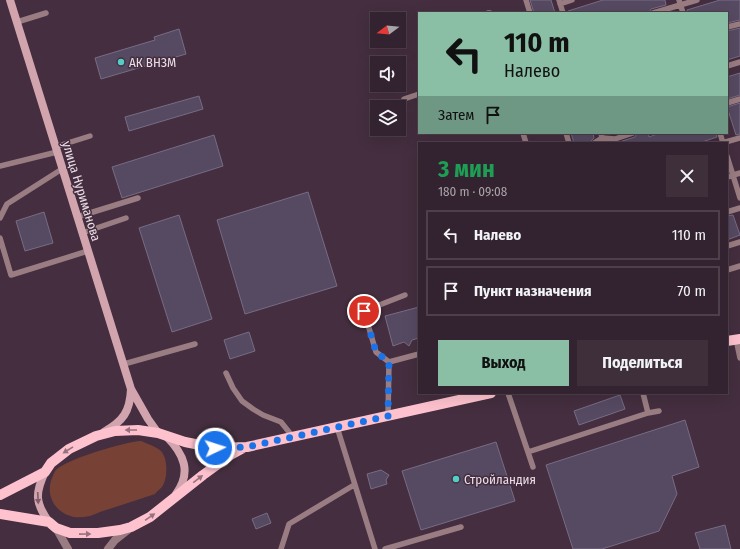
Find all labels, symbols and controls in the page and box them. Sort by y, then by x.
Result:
north arrow [370,12,406,48]
map controls [370,12,406,136]
text: 110 m [504,26,570,59]
icon: left [438,28,490,80]
place label: АК ВНЗМ [129,55,176,70]
button: sound [370,56,406,92]
marker: АК ВНЗМ [116,57,126,67]
text: Налево [504,60,560,82]
button: layers [370,100,406,136]
icon: arrive [482,104,504,126]
text: Затем [438,106,474,124]
street label: улица Нуриманова [59,139,104,243]
text: 3 мин [438,155,495,183]
button: close [666,155,708,197]
text: 180 m · 09:08 [438,184,507,199]
icon: left [440,224,462,246]
text: Налево [474,226,521,244]
text: 110 m [672,226,706,244]
icon: arrive [440,280,462,302]
text: Пункт назначения [474,282,592,300]
text: 70 m [677,282,706,300]
pin [347,294,381,328]
icon: arrive [353,300,375,322]
button: Выход [438,340,569,386]
button: Поделиться [577,340,708,386]
one-way arrow [124,427,137,433]
position arrow [194,427,236,469]
one-way arrow [63,446,73,454]
place label: Стройландия [464,472,536,487]
marker: Стройландия [451,474,461,484]
one-way arrow [192,475,203,483]
one-way arrow [35,492,42,504]
one-way arrow [145,513,156,521]
one-way arrow [79,530,91,537]

